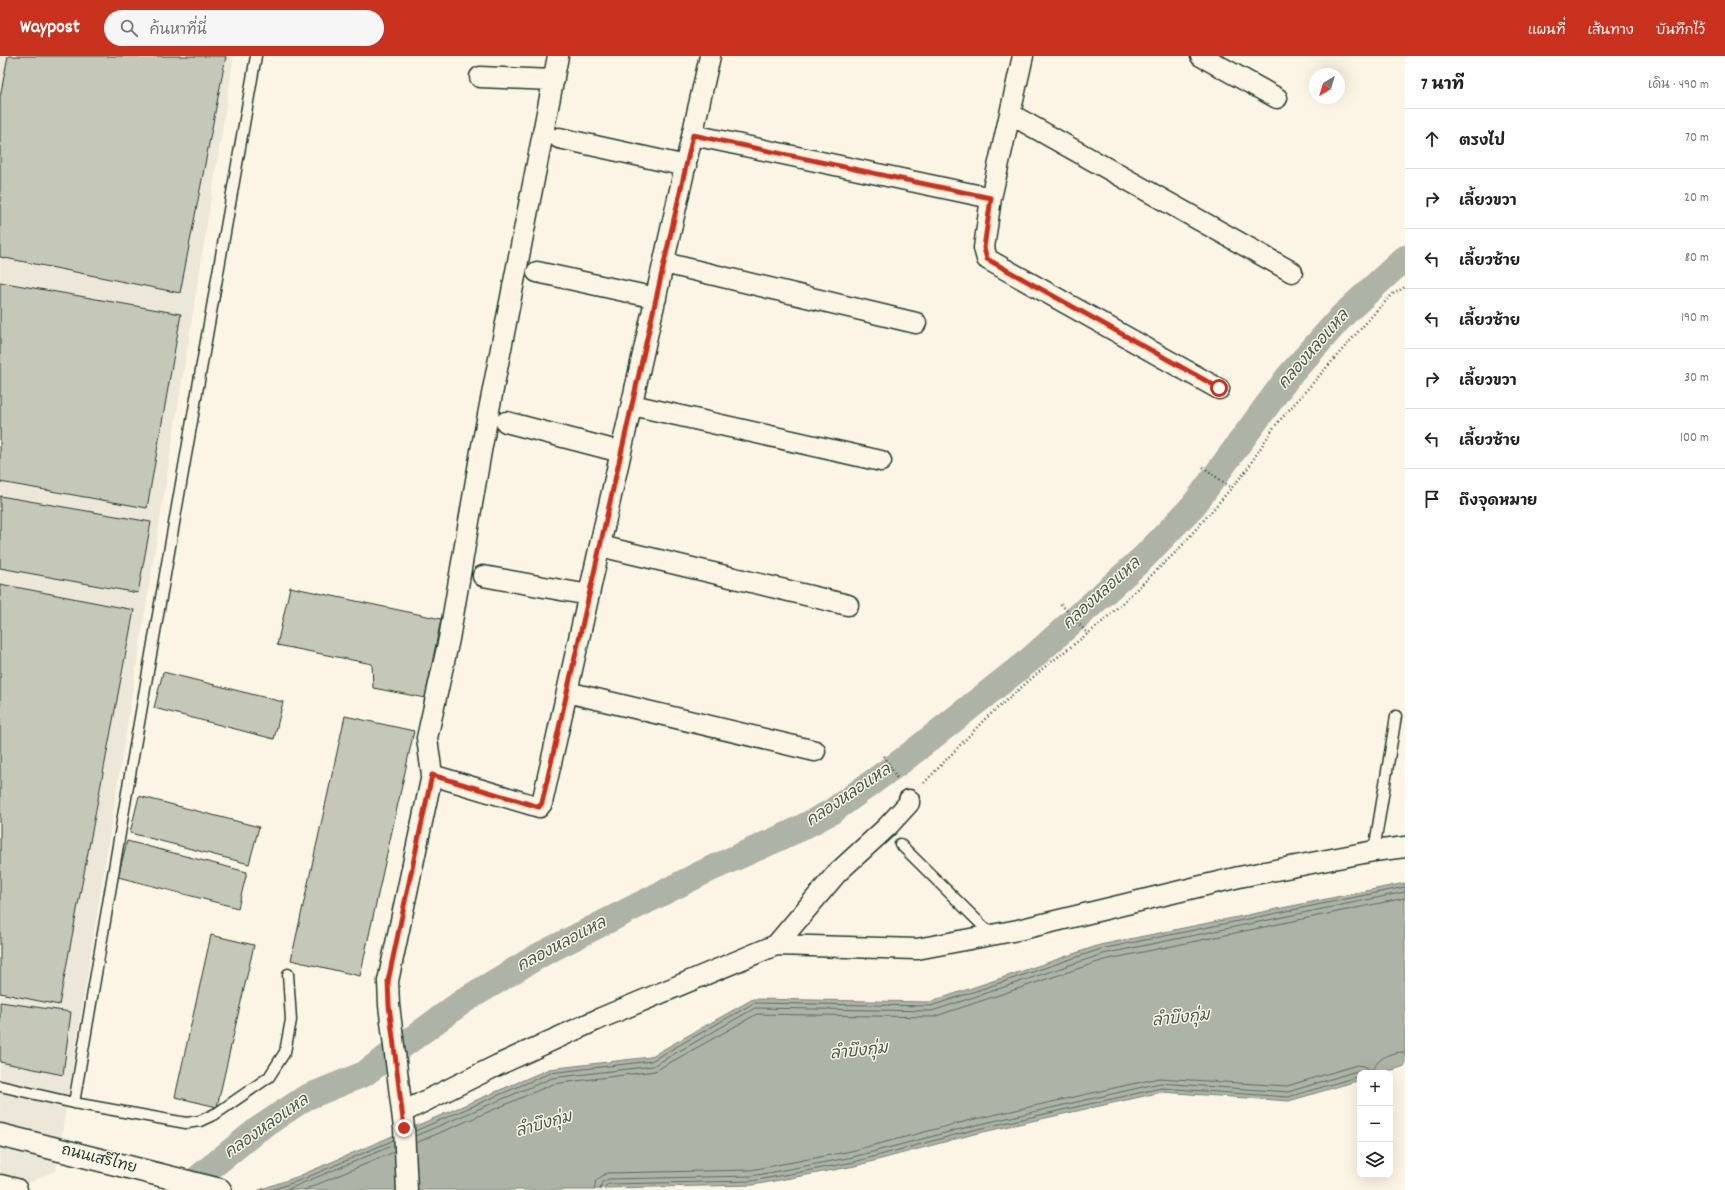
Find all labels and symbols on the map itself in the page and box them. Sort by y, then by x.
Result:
north arrow [1309,68,1345,104]
water label: คลองหลอแหล [1273,304,1356,395]
route start [1210,379,1228,397]
water label: คลองหลอแหล [1058,552,1147,635]
water label: คลองหลอแหล [802,758,897,833]
water label: คลองหลอแหล [513,911,612,978]
water label: ลำบึงกุ่ม [1151,1003,1212,1033]
water label: ลำบึงกุ่ม [829,1036,890,1066]
water label: คลองหลอแหล [220,1089,315,1165]
water label: ลำบึงกุ่ม [513,1105,576,1144]
route end [395,1119,413,1137]
street label: ถนนเสรีไทย [59,1139,139,1180]

